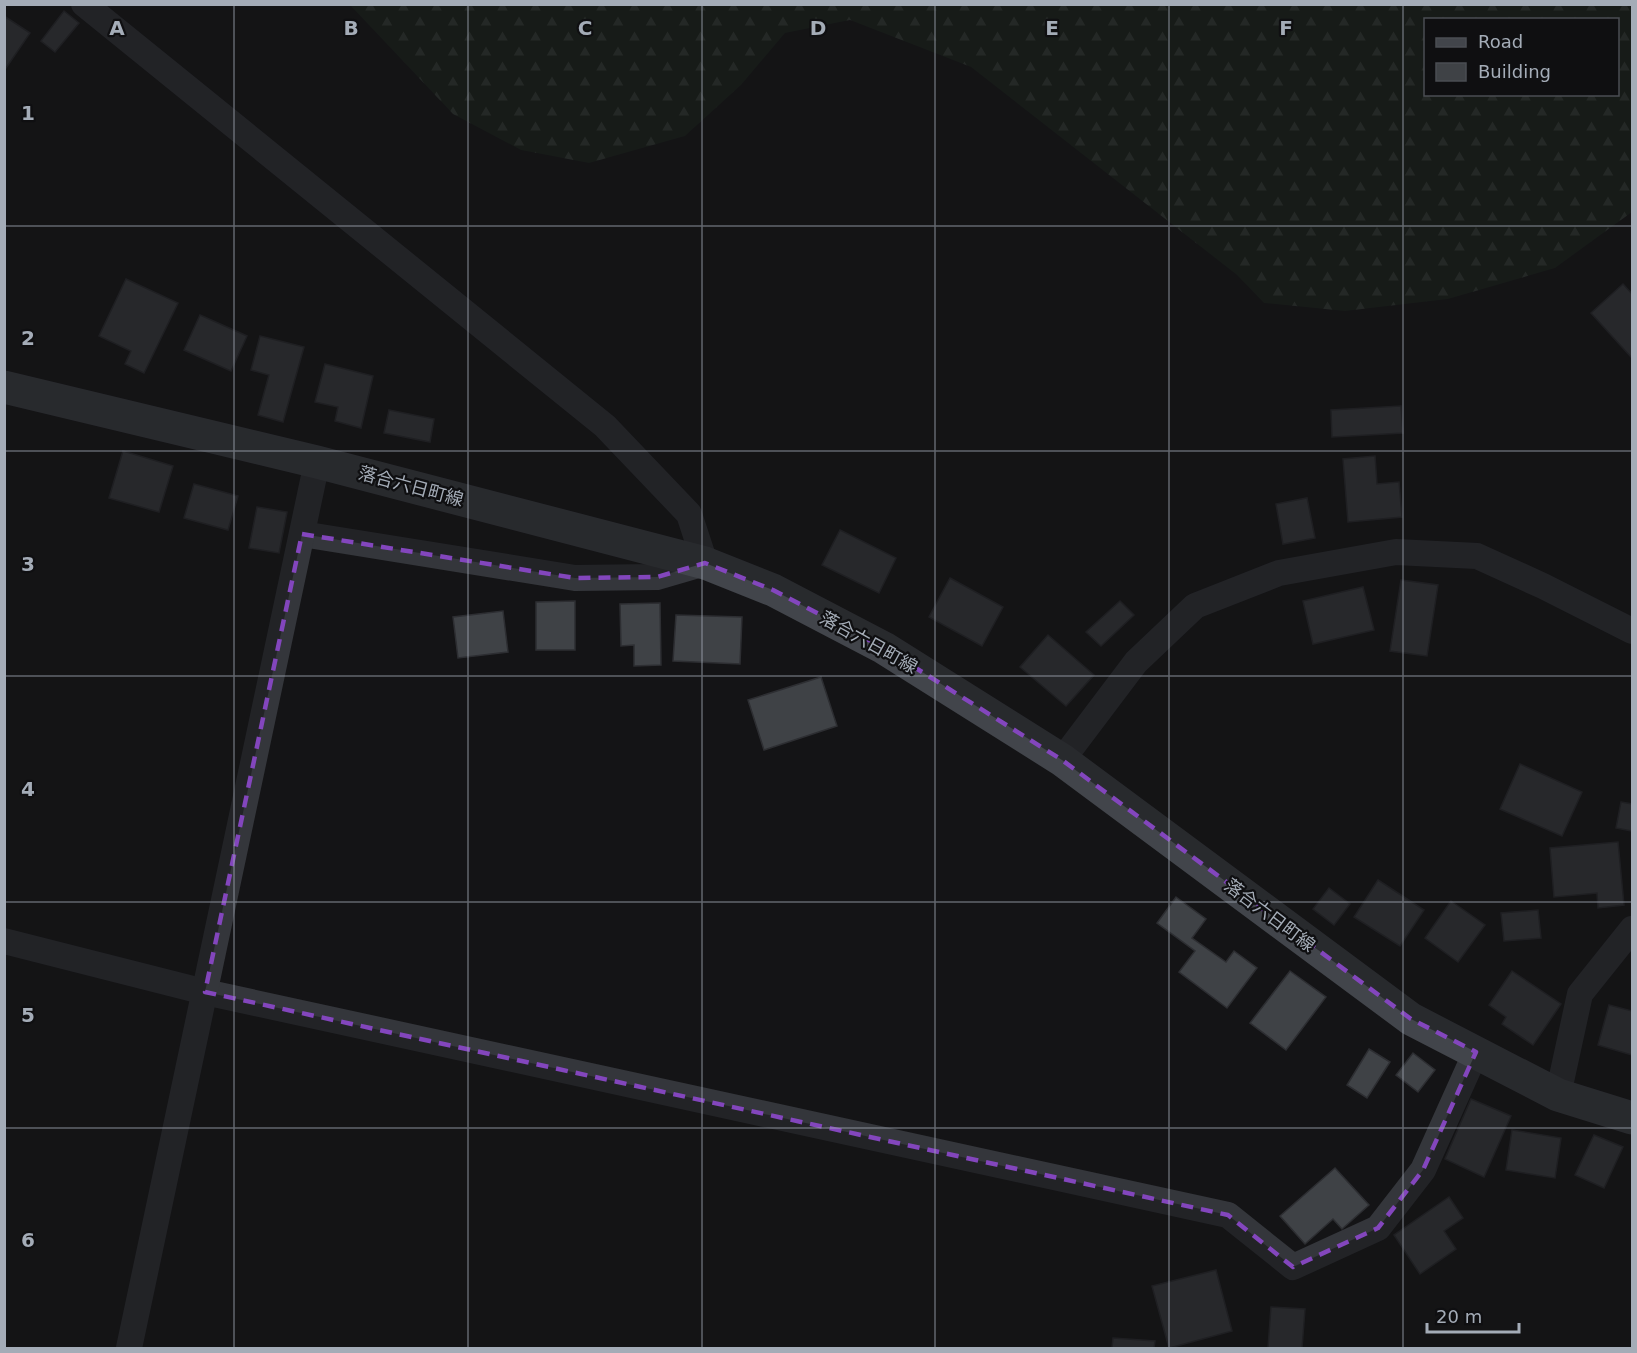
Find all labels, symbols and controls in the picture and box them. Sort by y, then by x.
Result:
text: A [109,16,125,40]
text: B [343,16,359,40]
text: C [578,16,592,40]
text: D [810,16,826,40]
text: E [1045,16,1059,40]
text: F [1279,16,1293,40]
legend [1424,18,1619,96]
text: Road [1478,31,1523,52]
text: Building [1478,61,1551,82]
text: 1 [21,101,35,125]
text: 2 [21,326,35,350]
street label: 落合六日町線 [356,462,466,510]
text: 3 [21,552,35,576]
street label: 落合六日町線 [817,607,921,677]
text: 4 [21,777,35,801]
street label: 落合六日町線 [1221,874,1319,956]
text: 5 [21,1003,35,1027]
text: 6 [21,1228,35,1252]
scale bar [1427,1296,1518,1334]
text: 20 m [1436,1306,1482,1327]

